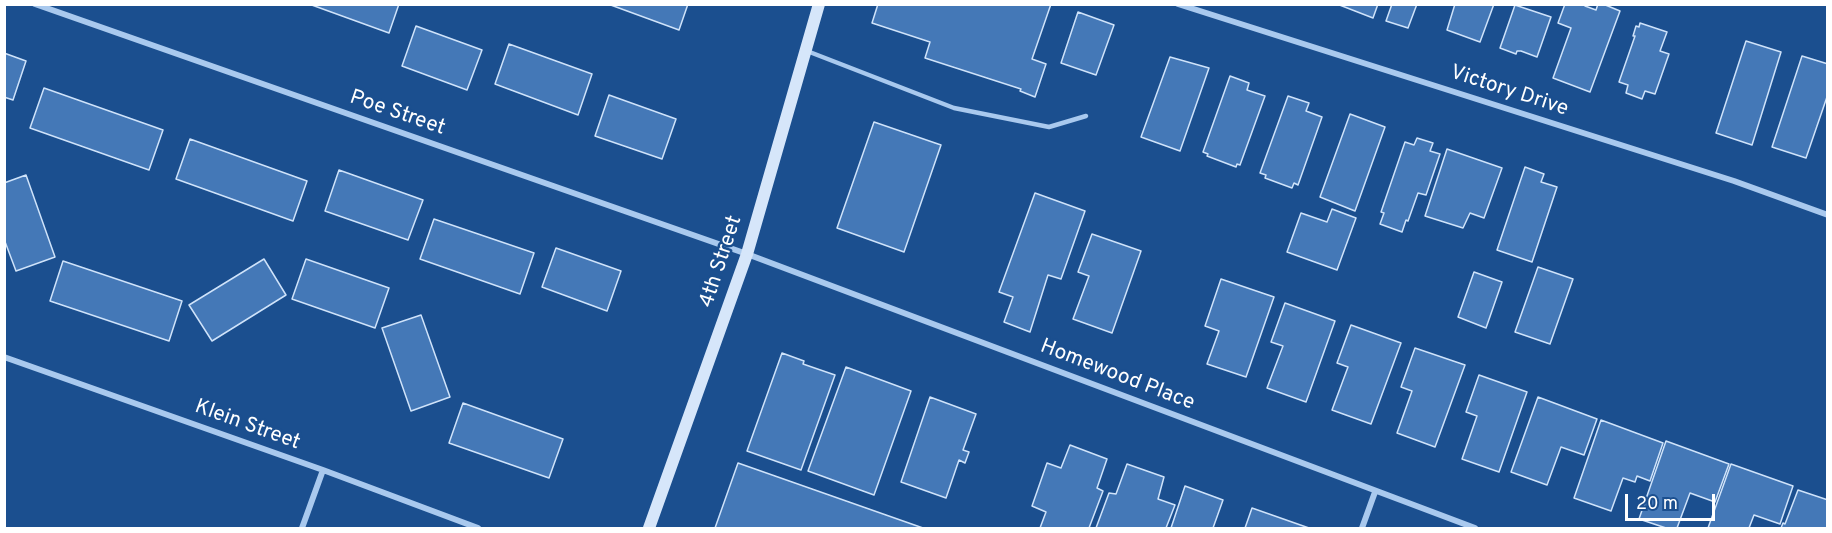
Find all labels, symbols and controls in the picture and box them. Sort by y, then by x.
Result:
street label: Victory Drive [1447,61,1571,123]
street label: Poe Street [346,86,448,142]
street label: 4th Street [695,213,749,311]
street label: Homewood Place [1036,335,1198,417]
street label: Klein Street [191,395,303,457]
scale bar [1628,482,1718,520]
text: 20 m [1636,493,1678,516]

